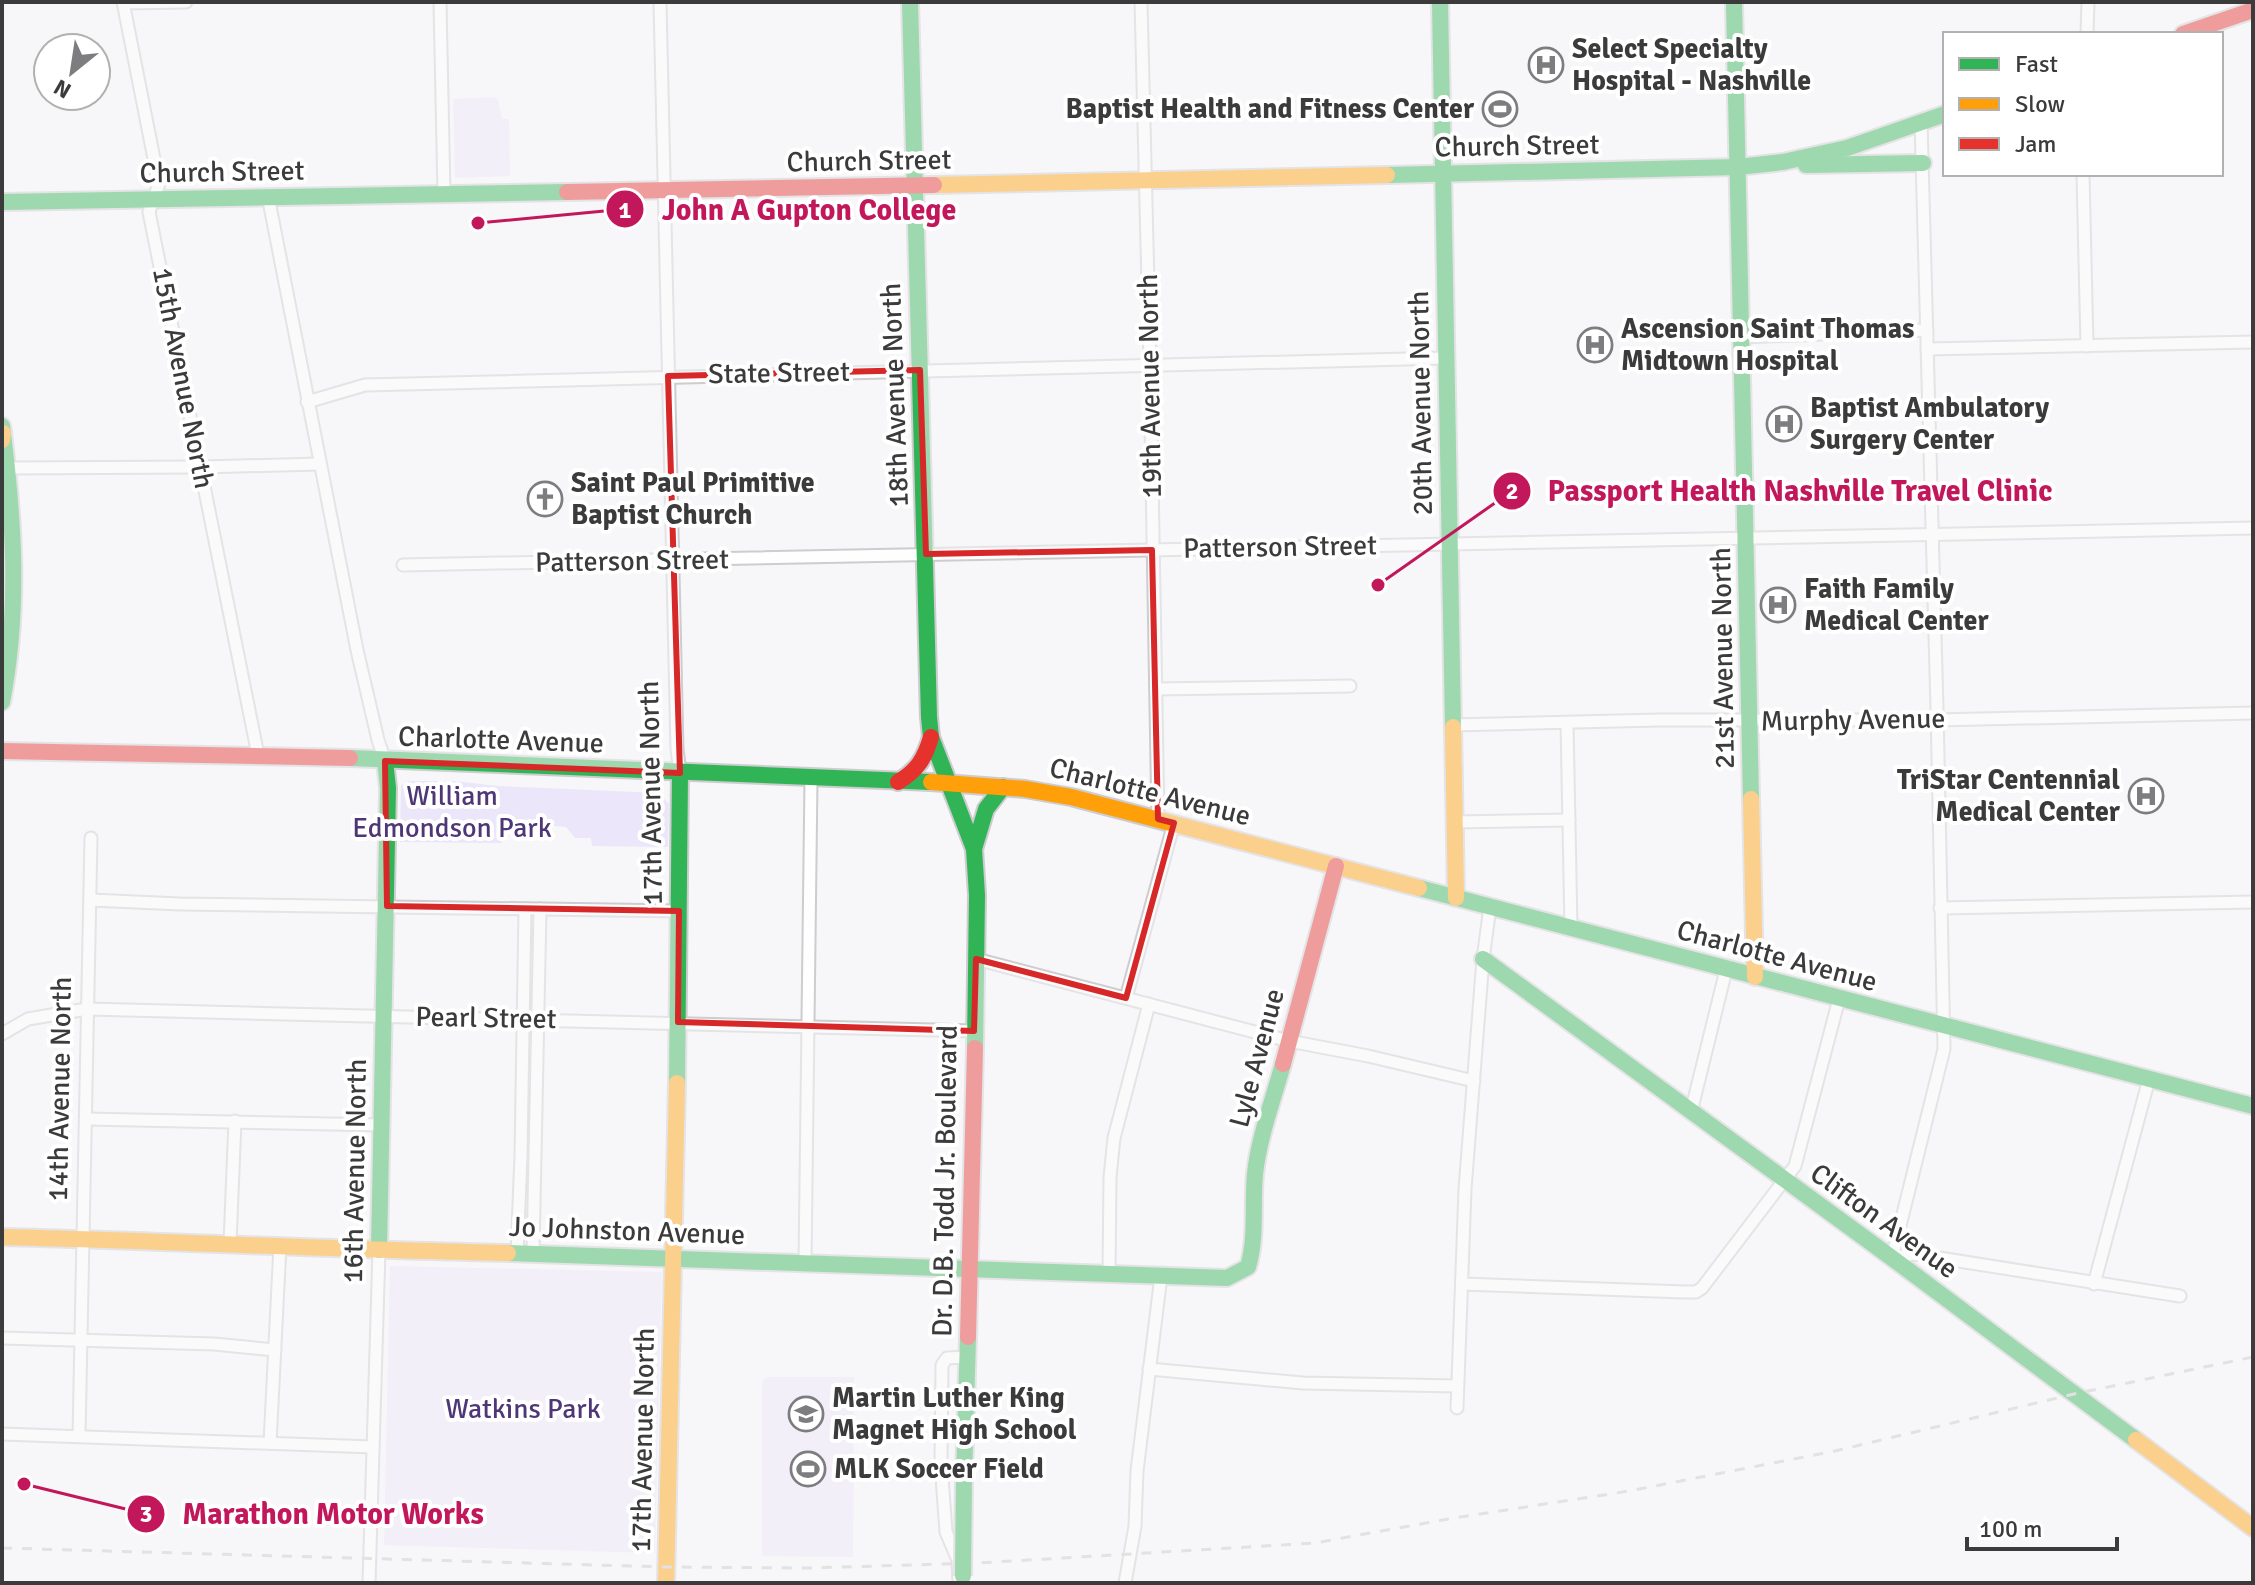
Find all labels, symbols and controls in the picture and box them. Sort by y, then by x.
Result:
north arrow [32,32,112,112]
place label: Select Specialty Hospital - Nashville [1572,32,1811,98]
legend [1943,32,2223,176]
hospital icon: Select Specialty Hospital - Nashville [1527,46,1565,84]
text: Fast [2015,49,2058,79]
text: N [49,73,76,104]
text: Slow [2015,89,2065,119]
sports icon: Baptist Health and Fitness Center [1481,90,1519,128]
place label: Baptist Health and Fitness Center [1066,92,1475,126]
street label: Church Street [1434,128,1600,164]
text: Jam [2015,129,2056,159]
street label: Church Street [786,143,952,179]
street label: Church Street [139,154,305,190]
callout: John A Gupton College [605,182,972,236]
text: John A Gupton College [662,192,956,229]
text: 1 [619,195,632,225]
street label: 15th Avenue North [145,264,221,492]
street label: 19th Avenue North [1131,273,1169,499]
street label: 18th Avenue North [874,282,916,508]
street label: 20th Avenue North [1402,290,1440,516]
place label: Ascension Saint Thomas Midtown Hospital [1621,312,1914,378]
hospital icon: Ascension Saint Thomas Midtown Hospital [1576,326,1614,364]
street label: State Street [708,355,850,391]
place label: Baptist Ambulatory Surgery Center [1810,391,2049,457]
hospital icon: Baptist Ambulatory Surgery Center [1765,405,1803,443]
callout: Passport Health Nashville Travel Clinic [1492,464,2068,518]
place label: Saint Paul Primitive Baptist Church [571,466,815,532]
text: Passport Health Nashville Travel Clinic [1548,473,2052,510]
text: 2 [1506,476,1518,506]
church icon: Saint Paul Primitive Baptist Church [526,480,564,518]
street label: Patterson Street [1183,528,1377,566]
street label: Patterson Street [535,542,729,580]
street label: 21st Avenue North [1704,547,1742,769]
place label: Faith Family Medical Center [1804,572,1990,638]
hospital icon: Faith Family Medical Center [1759,586,1797,624]
street label: 17th Avenue North [632,680,670,906]
street label: Murphy Avenue [1760,701,1946,739]
street label: Charlotte Avenue [397,719,605,761]
street label: Charlotte Avenue [1046,751,1254,833]
place label: TriStar Centennial Medical Center [1897,763,2121,829]
hospital icon: TriStar Centennial Medical Center [2127,777,2165,815]
park label: William Edmondson Park [352,779,552,845]
street label: Charlotte Avenue [1673,913,1881,999]
street label: 14th Avenue North [41,976,79,1202]
street label: Lyle Avenue [1222,985,1292,1131]
street label: Pearl Street [415,1000,557,1036]
street label: Dr. D.B. Todd Jr. Boulevard [925,1025,965,1337]
street label: 16th Avenue North [336,1058,374,1284]
street label: Clifton Avenue [1804,1156,1964,1286]
street label: Jo Johnston Avenue [508,1210,746,1252]
street label: 17th Avenue North [624,1327,662,1553]
place label: Martin Luther King Magnet High School [832,1381,1077,1447]
park label: Watkins Park [445,1392,601,1426]
school or university icon: Martin Luther King Magnet High School [787,1395,825,1433]
sports icon: MLK Soccer Field [789,1450,827,1488]
place label: MLK Soccer Field [834,1452,1044,1486]
callout: Marathon Motor Works [126,1487,499,1541]
text: Marathon Motor Works [182,1496,484,1533]
text: 3 [140,1499,152,1529]
scale bar [1967,1501,2117,1551]
text: 100 m [1979,1514,2042,1544]

